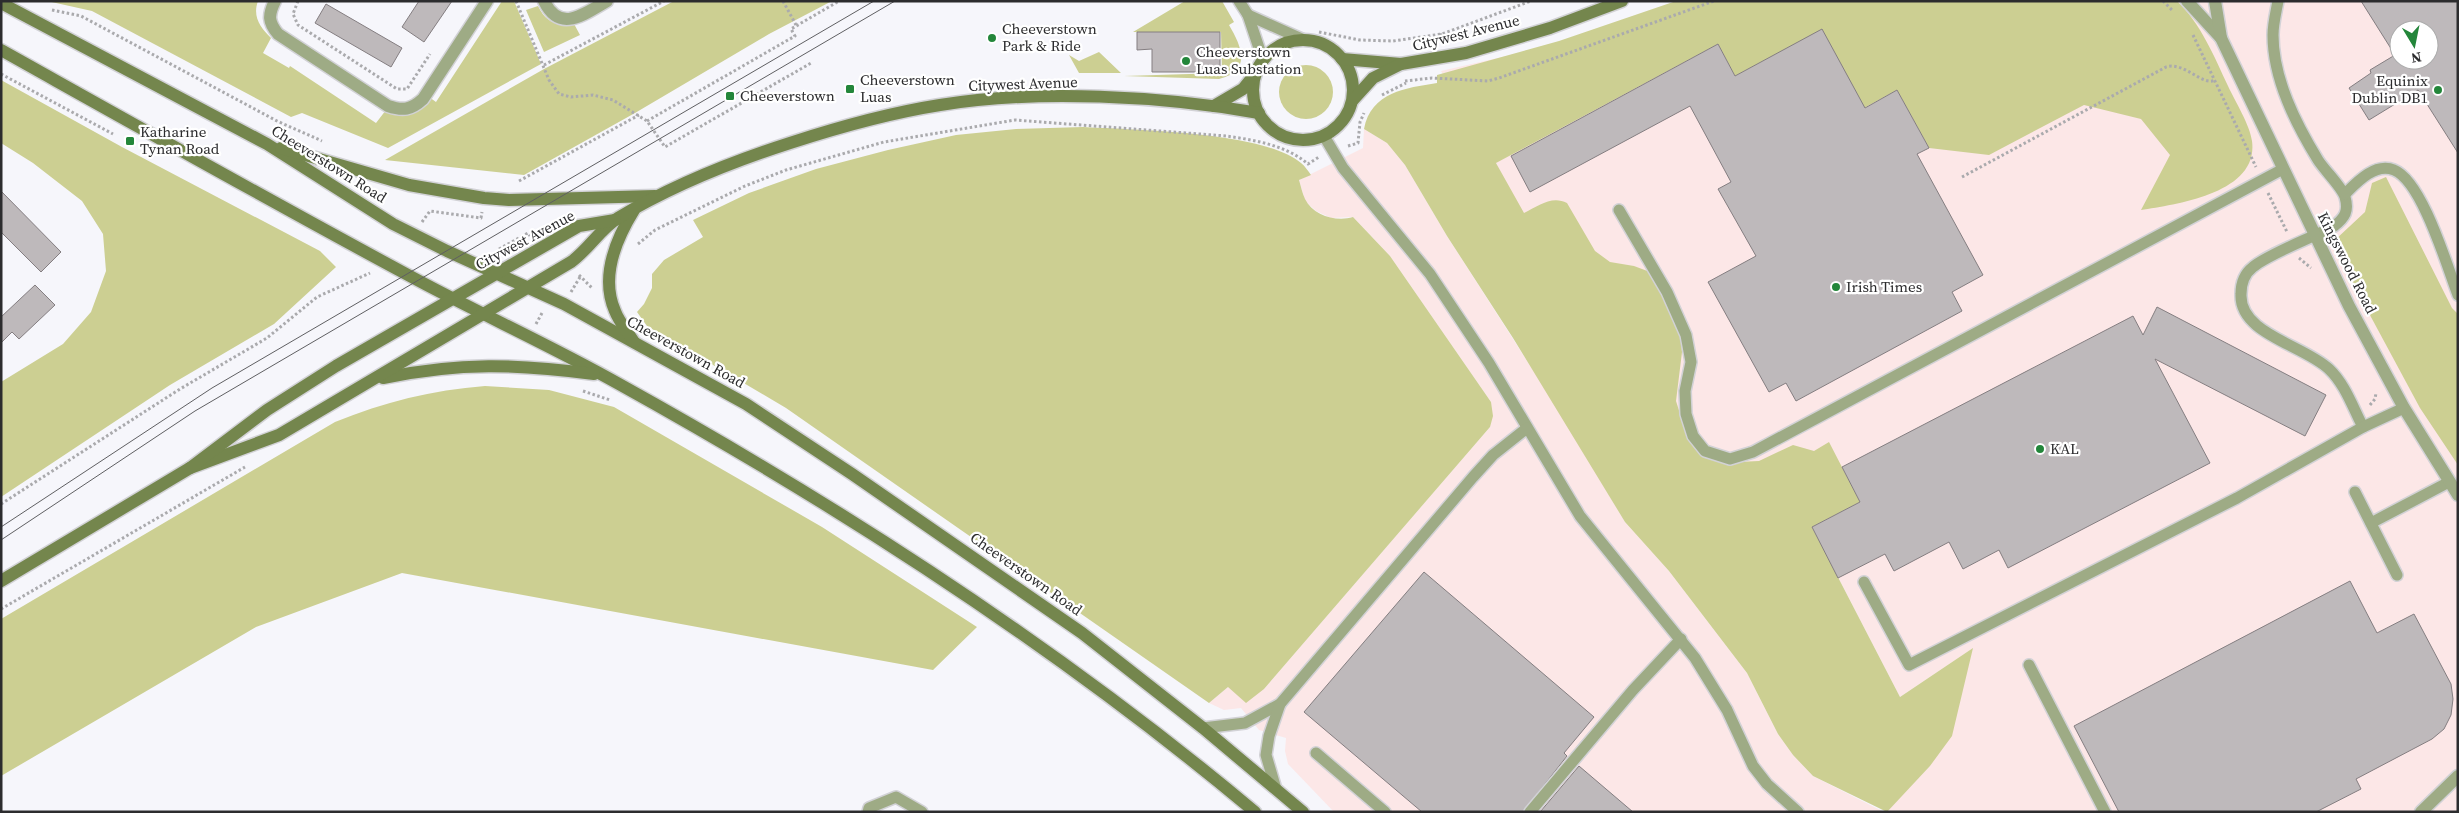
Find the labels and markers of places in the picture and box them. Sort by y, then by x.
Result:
place label: Cheeverstown Park & Ride [1002,18,1097,56]
marker: Cheeverstown Park & Ride [986,32,998,44]
place label: Cheeverstown Luas Substation [1196,41,1302,79]
marker: Cheeverstown Luas Substation [1180,55,1192,67]
place label: Cheeverstown Luas [860,69,955,107]
place label: Equinix Dublin DB1 [2351,70,2428,108]
marker: Cheeverstown Luas [844,83,856,95]
marker: Equinix Dublin DB1 [2432,84,2444,96]
place label: Cheeverstown [740,85,835,106]
marker: Cheeverstown [724,90,736,102]
place label: Katharine Tynan Road [140,121,220,159]
marker: Katharine Tynan Road [124,135,136,147]
place label: Irish Times [1846,276,1922,297]
marker: Irish Times [1830,281,1842,293]
place label: KAL [2050,438,2079,459]
marker: KAL [2034,443,2046,455]

